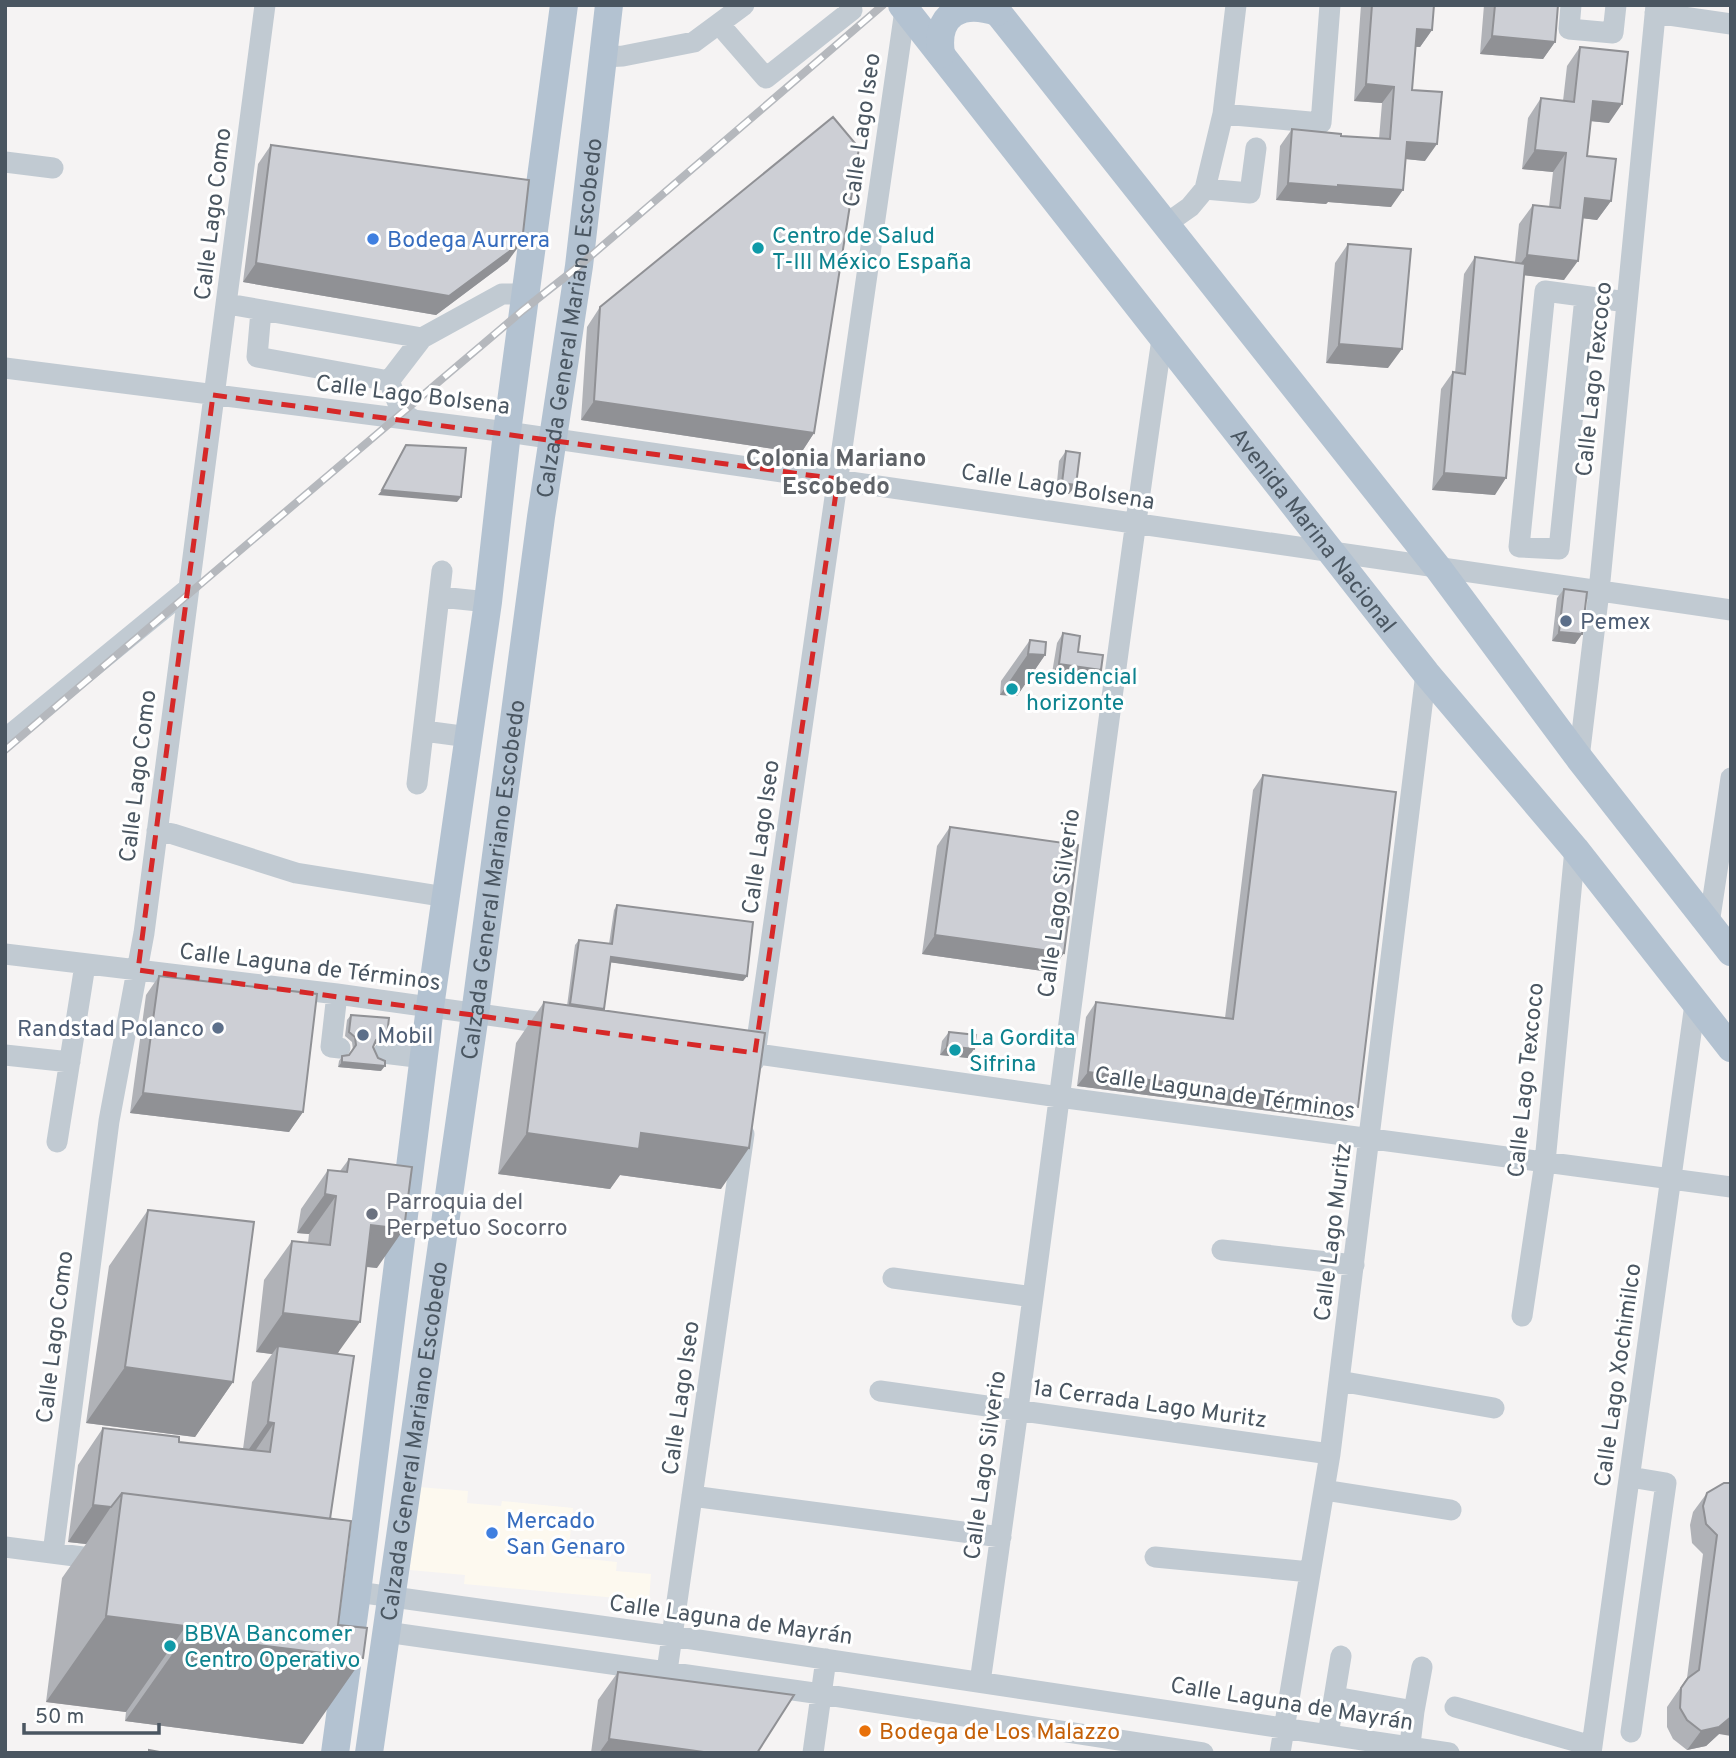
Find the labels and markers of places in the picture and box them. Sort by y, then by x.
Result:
place label: Centro de Salud T-III México España [772,223,971,278]
place label: Bodega Aurrera [387,227,550,256]
marker: Bodega Aurrera [365,231,381,247]
marker: Centro de Salud T-III México España [750,240,766,256]
place label: Pemex [1580,609,1651,638]
marker: Pemex [1558,613,1574,629]
place label: residencial horizonte [1026,664,1137,719]
marker: residencial horizonte [1004,681,1020,697]
place label: Randstad Polanco [17,1016,204,1045]
marker: Randstad Polanco [210,1020,226,1036]
place label: Mobil [377,1023,433,1052]
place label: La Gordita Sifrina [969,1025,1076,1080]
marker: Mobil [355,1027,371,1043]
marker: La Gordita Sifrina [947,1042,963,1058]
place label: Parroquia del Perpetuo Socorro [386,1189,568,1244]
marker: Parroquia del Perpetuo Socorro [364,1206,380,1222]
place label: Mercado San Genaro [506,1508,626,1563]
marker: Mercado San Genaro [484,1525,500,1541]
place label: BBVA Bancomer Centro Operativo [184,1621,360,1676]
marker: BBVA Bancomer Centro Operativo [162,1638,178,1654]
place label: Bodega de Los Malazzo [879,1719,1120,1748]
marker: Bodega de Los Malazzo [857,1723,873,1739]

